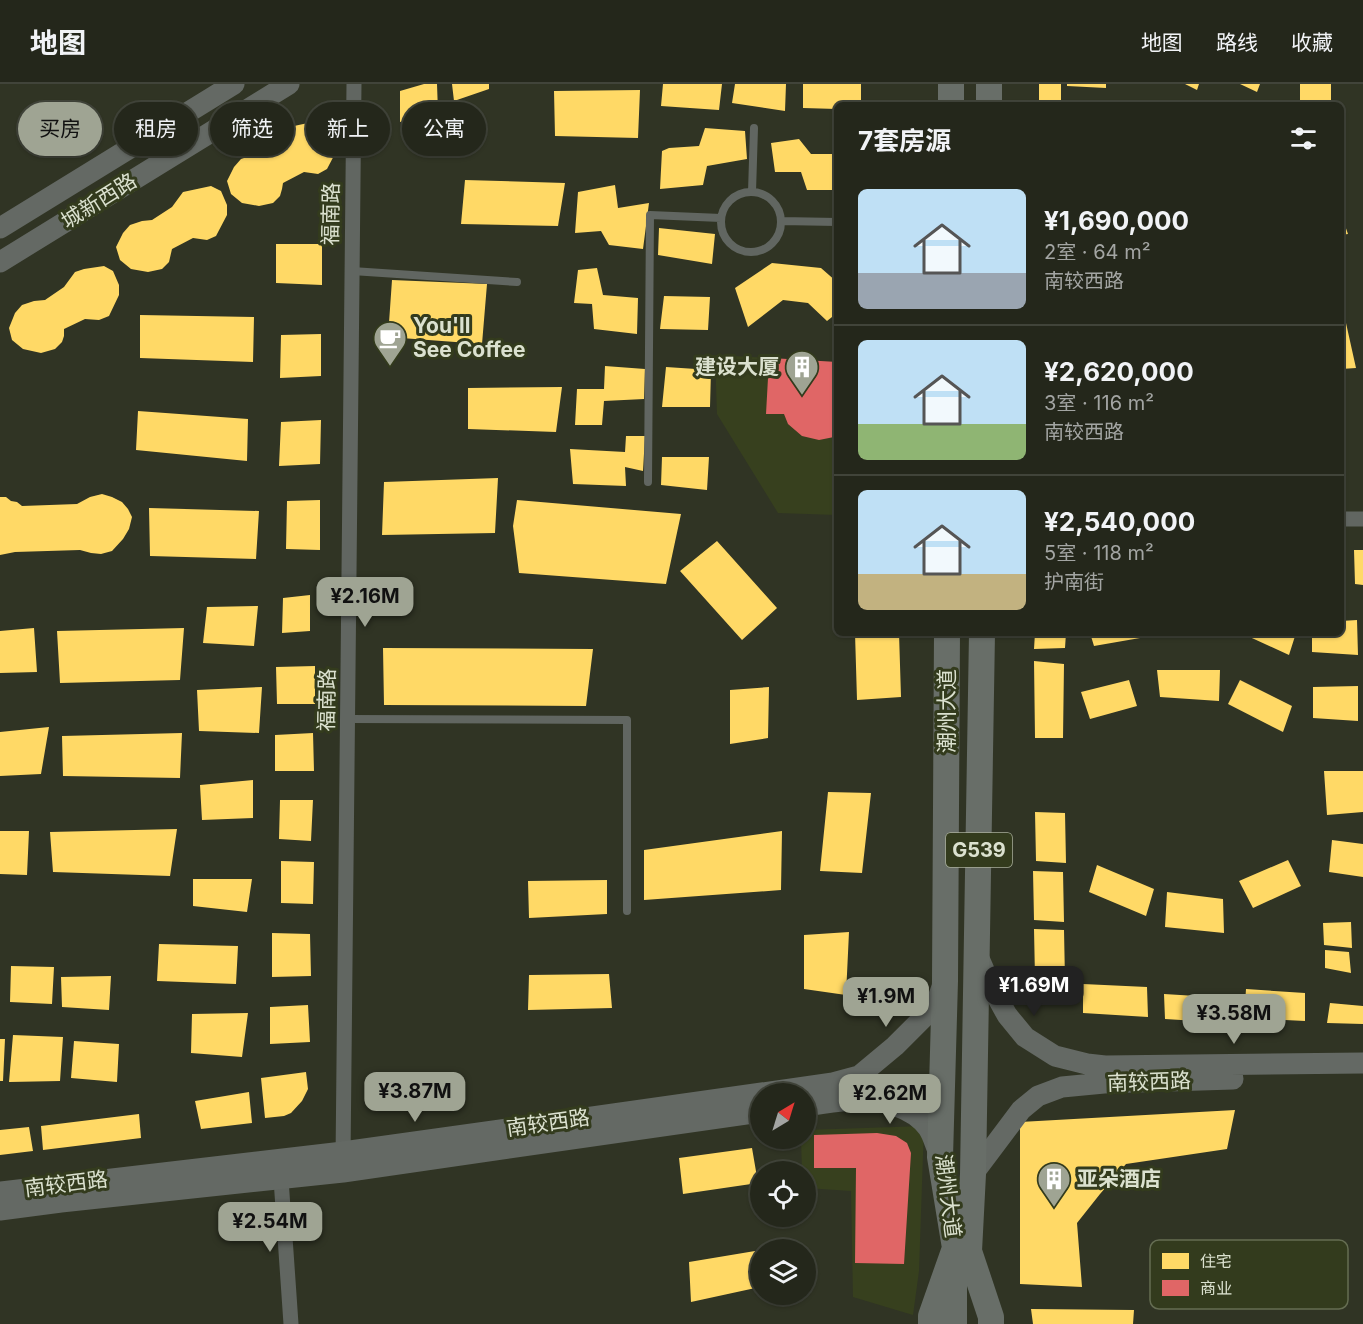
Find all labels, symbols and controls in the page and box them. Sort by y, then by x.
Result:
text: 地图 [30,26,86,60]
text: 地图 [1141,30,1183,55]
text: 路线 [1216,30,1258,55]
text: 收藏 [1291,30,1333,55]
chip: 买房 [18,102,102,156]
chip: 租房 [114,102,198,156]
chip: 筛选 [210,102,294,156]
chip: 新上 [306,102,390,156]
chip: 公寓 [402,102,486,156]
icon: filters [1287,122,1320,155]
text: 7套房源 [858,125,951,156]
street label: 城新西路 [56,168,141,233]
street label: 福南路 [317,182,344,246]
text: ¥1,690,000 [1044,205,1189,236]
icon: home [906,213,978,285]
text: 2室 · 64 m² [1044,240,1151,264]
text: 南较西路 [1044,269,1124,293]
place label: You'll See Coffee [413,313,526,362]
cafe icon: You'll See Coffee [372,320,408,367]
building icon: 建设大厦 [784,349,820,396]
place label: 建设大厦 [695,354,779,379]
text: ¥2,620,000 [1044,356,1194,387]
icon: home [906,364,978,436]
text: 3室 · 116 m² [1044,391,1154,415]
text: 南较西路 [1044,420,1124,444]
text: ¥2,540,000 [1044,506,1195,537]
icon: home [906,514,978,586]
text: 5室 · 118 m² [1044,541,1154,565]
text: 护南街 [1044,570,1104,594]
pin: ¥2.16M [316,577,414,628]
text: ¥2.16M [330,584,400,608]
street label: 福南路 [313,668,340,732]
street label: 潮州大道 [934,669,959,753]
road number: G539 [946,833,1012,867]
pin: ¥1.69M [985,966,1083,1017]
text: ¥1.69M [999,973,1069,997]
pin: ¥1.9M [844,977,928,1028]
text: ¥1.9M [857,984,915,1008]
pin: ¥3.58M [1185,994,1283,1045]
text: ¥3.58M [1197,1001,1271,1025]
street label: 南较西路 [1107,1068,1191,1095]
pin: ¥3.87M [366,1072,464,1123]
pin: ¥2.62M [841,1074,939,1125]
text: ¥3.87M [378,1079,452,1103]
text: ¥2.62M [853,1081,927,1105]
north arrow [750,1083,816,1149]
map controls [750,1083,816,1305]
street label: 南较西路 [505,1104,591,1141]
street label: 潮州大道 [931,1153,966,1239]
button: locate [750,1161,816,1227]
building icon: 亚朵酒店 [1036,1161,1072,1208]
street label: 南较西路 [23,1166,109,1201]
place label: 亚朵酒店 [1077,1166,1161,1191]
pin: ¥2.54M [221,1202,319,1253]
text: ¥2.54M [232,1209,308,1233]
button: layers [750,1239,816,1305]
legend [1150,1240,1348,1309]
text: 住宅 [1200,1251,1232,1271]
text: 商业 [1200,1278,1232,1298]

